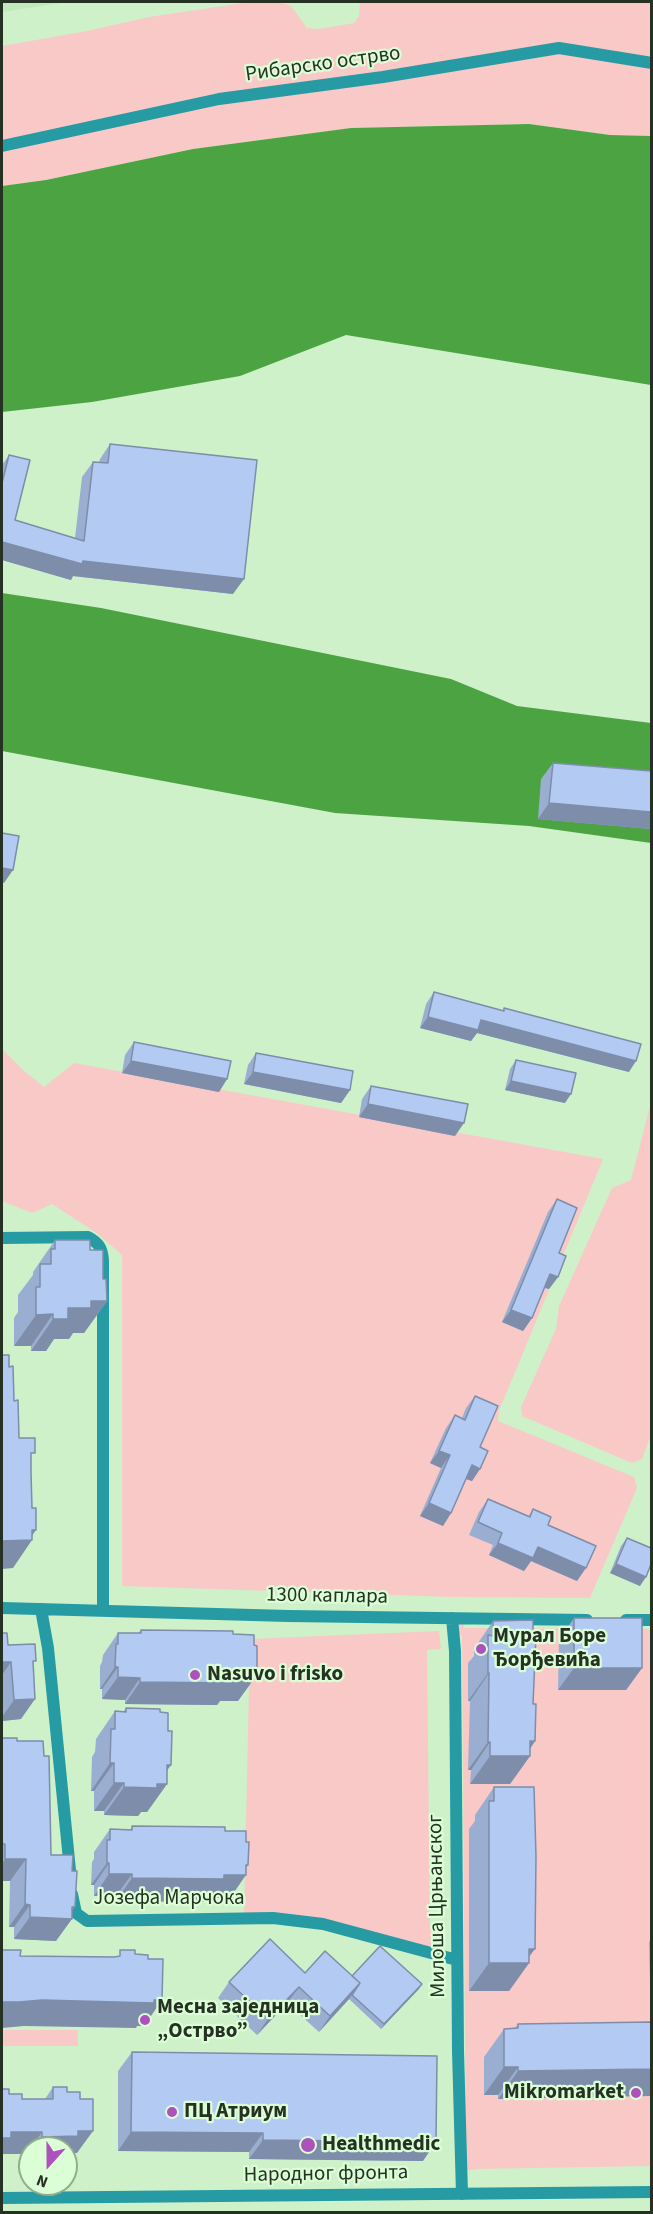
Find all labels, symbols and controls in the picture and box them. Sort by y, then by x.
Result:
street label: Рибарско острво [244,42,402,88]
street label: 1300 каплара [266,1583,388,1611]
place label: Мурал Боре Ђорђевића [493,1624,606,1674]
marker: Мурал Боре Ђорђевића [474,1642,488,1656]
place label: Nasuvo i frisko [207,1662,343,1688]
marker: Nasuvo i frisko [188,1668,202,1682]
street label: Милоша Црњанског [424,1814,452,1998]
street label: Јозефа Марчока [93,1886,245,1912]
place label: Месна заједница „Острво” [157,1995,319,2045]
marker: Месна заједница „Острво” [138,2013,152,2027]
place label: Mikromarket [504,2080,624,2106]
marker: Mikromarket [629,2086,643,2100]
place label: ПЦ Атриум [184,2099,287,2125]
marker: ПЦ Атриум [165,2105,179,2119]
place label: Healthmedic [322,2132,440,2158]
north arrow [18,2136,78,2196]
marker: Healthmedic [299,2136,317,2154]
street label: Народног фронта [244,2161,408,2189]
text: N [33,2169,51,2193]

